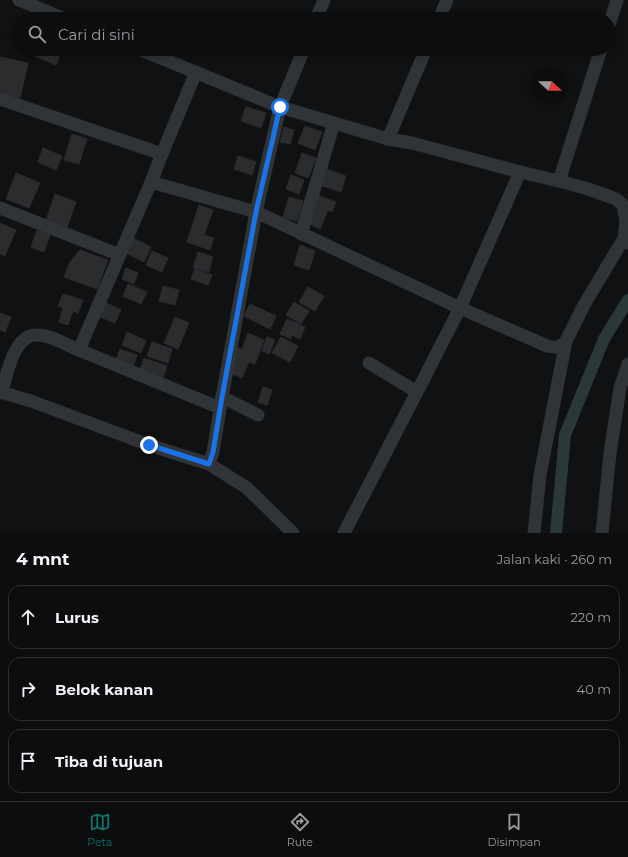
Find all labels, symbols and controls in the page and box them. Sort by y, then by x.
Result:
search box [12,12,616,56]
icon: search [26,23,48,45]
text: Cari di sini [58,25,135,44]
north arrow [532,68,568,104]
route start [271,98,289,116]
route end [140,436,158,454]
text: 4 mnt [16,549,70,569]
text: Jalan kaki · 260 m [497,551,612,567]
icon: ahead [17,606,39,628]
text: Lurus [55,608,99,627]
text: 220 m [570,609,611,625]
icon: right [17,678,39,700]
text: Belok kanan [55,680,153,699]
text: 40 m [577,681,611,697]
icon: arrive [17,750,39,772]
text: Tiba di tujuan [55,752,163,771]
tab: Peta [87,811,112,849]
tab: Rute [287,811,313,849]
tab: Disimpan [487,811,541,849]

